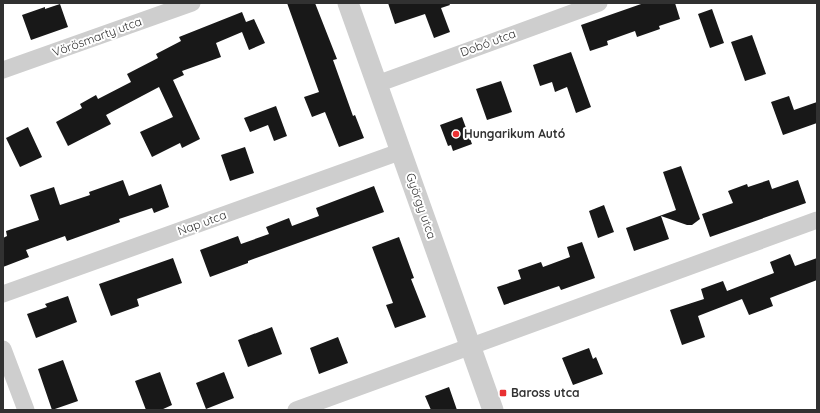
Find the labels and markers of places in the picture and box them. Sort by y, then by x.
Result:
place label: Hungarikum Autó [464,126,566,141]
marker: Hungarikum Autó [451,129,461,139]
place label: Baross utca [511,385,579,400]
marker: Baross utca [498,388,508,398]

